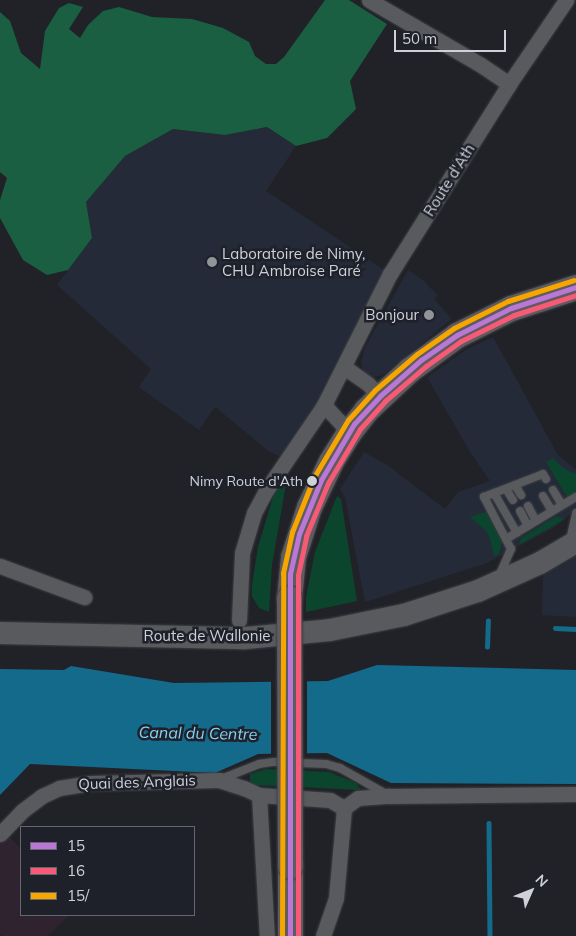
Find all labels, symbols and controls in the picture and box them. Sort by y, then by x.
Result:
scale bar [396,20,508,52]
text: 50 m [402,29,437,48]
street label: Route d'Ath [420,141,478,219]
place label: Laboratoire de Nimy, CHU Ambroise Paré [222,244,365,279]
marker: Laboratoire de Nimy, CHU Ambroise Paré [206,256,218,268]
place label: Bonjour [365,306,419,324]
marker: Bonjour [423,309,435,321]
place label: Nimy Route d'Ath [189,473,303,489]
marker: Nimy Route d'Ath [307,476,317,486]
street label: Route de Wallonie [144,627,270,645]
water label: Canal du Centre [138,722,258,744]
street label: Quai des Anglais [78,771,196,793]
legend [20,826,195,916]
text: 15 [67,836,85,855]
text: 16 [67,861,85,880]
north arrow [506,866,556,916]
text: N [532,871,552,891]
text: 15/ [67,886,89,905]

